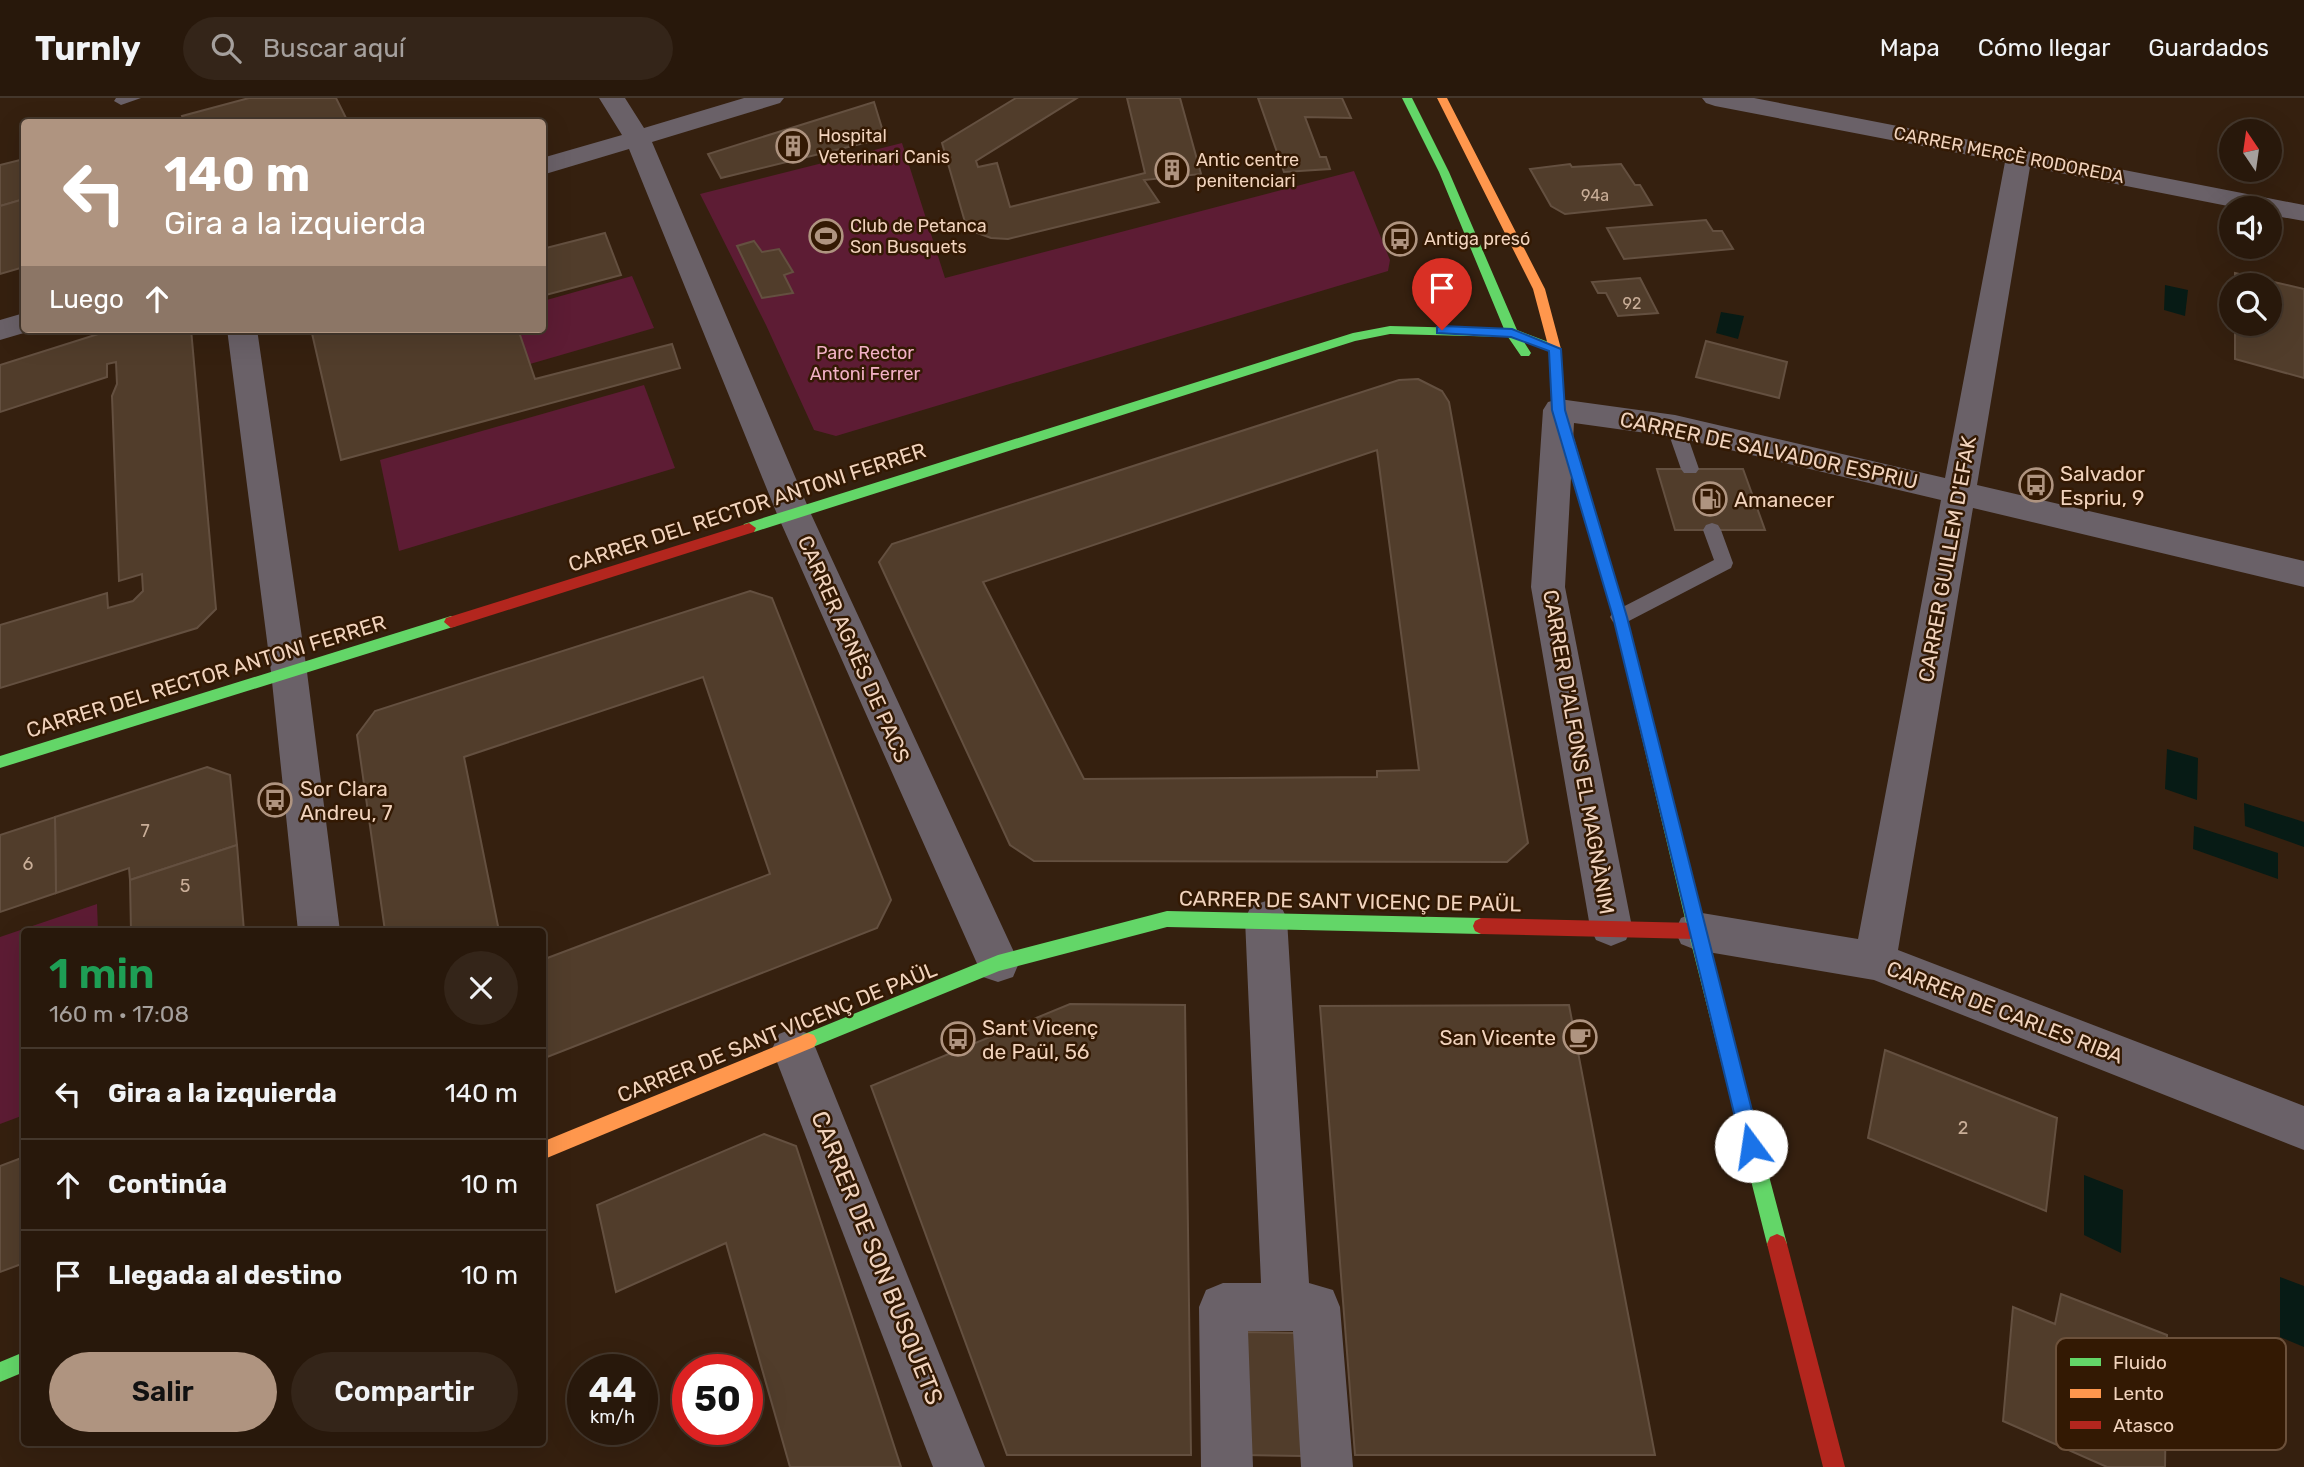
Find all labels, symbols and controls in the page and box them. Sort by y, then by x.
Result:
search box [183,17,673,80]
text: Turnly [35,29,141,68]
icon: search [207,29,245,67]
text: Buscar aquí [263,33,405,64]
text: Mapa [1880,34,1940,62]
text: Cómo llegar [1978,34,2110,62]
text: Guardados [2148,34,2269,62]
north arrow [2219,119,2282,182]
map controls [2219,119,2282,336]
street label: CARRER MERCÈ RODOREDA [1892,122,2126,188]
place label: Hospital Veterinari Canis [818,125,950,168]
building icon: Hospital Veterinari Canis [774,127,812,165]
text: 140 m [164,145,310,203]
icon: left [49,147,140,238]
place label: Antic centre penitenciari [1196,149,1299,192]
building icon: Antic centre penitenciari [1153,151,1191,189]
house number: 94a [1581,186,1609,205]
button: sound [2219,196,2282,259]
text: Gira a la izquierda [164,204,426,242]
place label: Club de Petanca Son Busquets [850,215,987,258]
sports icon: Club de Petanca Son Busquets [807,217,845,255]
bus stop icon: Antiga presó [1381,220,1419,258]
place label: Antiga presó [1424,228,1530,250]
pin [1412,258,1472,330]
icon: arrive [1423,269,1461,307]
button: search [2219,273,2282,336]
icon: ahead [138,280,176,318]
text: Luego [49,284,124,315]
house number: 92 [1623,294,1641,313]
park label: Parc Rector Antoni Ferrer [810,342,921,385]
street label: CARRER DE SALVADOR ESPRIU [1618,406,1920,494]
street label: CARRER GUILLEM D'EFAK [1913,433,1981,684]
street label: CARRER DEL RECTOR ANTONI FERRER [565,437,929,577]
place label: Salvador Espriu, 9 [2060,461,2145,510]
bus stop icon: Salvador Espriu, 9 [2017,466,2055,504]
fuel station icon: Amanecer [1691,480,1729,518]
place label: Amanecer [1734,487,1834,512]
street label: CARRER AGNÈS DE PACS [793,532,915,766]
street label: CARRER D'ALFONS EL MAGNÀNIM [1538,588,1620,916]
street label: CARRER DEL RECTOR ANTONI FERRER [23,609,389,743]
place label: Sor Clara Andreu, 7 [300,776,393,825]
bus stop icon: Sor Clara Andreu, 7 [256,781,294,819]
house number: 7 [140,820,150,842]
house number: 6 [23,853,34,875]
house number: 5 [180,875,190,897]
street label: CARRER DE SANT VICENÇ DE PAÜL [1179,886,1522,916]
text: 1 min [49,949,155,999]
button: close [444,951,518,1025]
street label: CARRER DE CARLES RIBA [1883,955,2127,1069]
street label: CARRER DE SANT VICENÇ DE PAÜL [614,956,941,1108]
text: 160 m · 17:08 [49,1000,189,1028]
place label: Sant Vicenç de Paül, 56 [982,1015,1098,1064]
cafe icon: San Vicente [1561,1018,1599,1056]
bus stop icon: Sant Vicenç de Paül, 56 [939,1020,977,1058]
place label: San Vicente [1439,1025,1556,1050]
icon: left [49,1075,87,1113]
text: Gira a la izquierda [108,1078,337,1109]
text: 140 m [445,1078,518,1109]
street label: CARRER DE SON BUSQUETS [805,1107,949,1409]
position arrow [1714,1109,1788,1183]
house number: 2 [1958,1117,1968,1139]
icon: ahead [49,1166,87,1204]
text: Continúa [108,1169,227,1200]
text: 10 m [461,1169,518,1200]
icon: arrive [49,1257,87,1295]
text: Llegada al destino [108,1260,342,1291]
text: 10 m [461,1260,518,1291]
legend [2056,1338,2286,1450]
text: Fluido [2113,1351,2167,1374]
button: Salir [49,1352,277,1432]
button: Compartir [291,1352,518,1432]
speed limit sign: 50 [672,1354,763,1445]
text: 44 [589,1369,636,1411]
text: Lento [2113,1382,2164,1405]
text: km/h [590,1406,635,1428]
text: Atasco [2113,1414,2174,1437]

